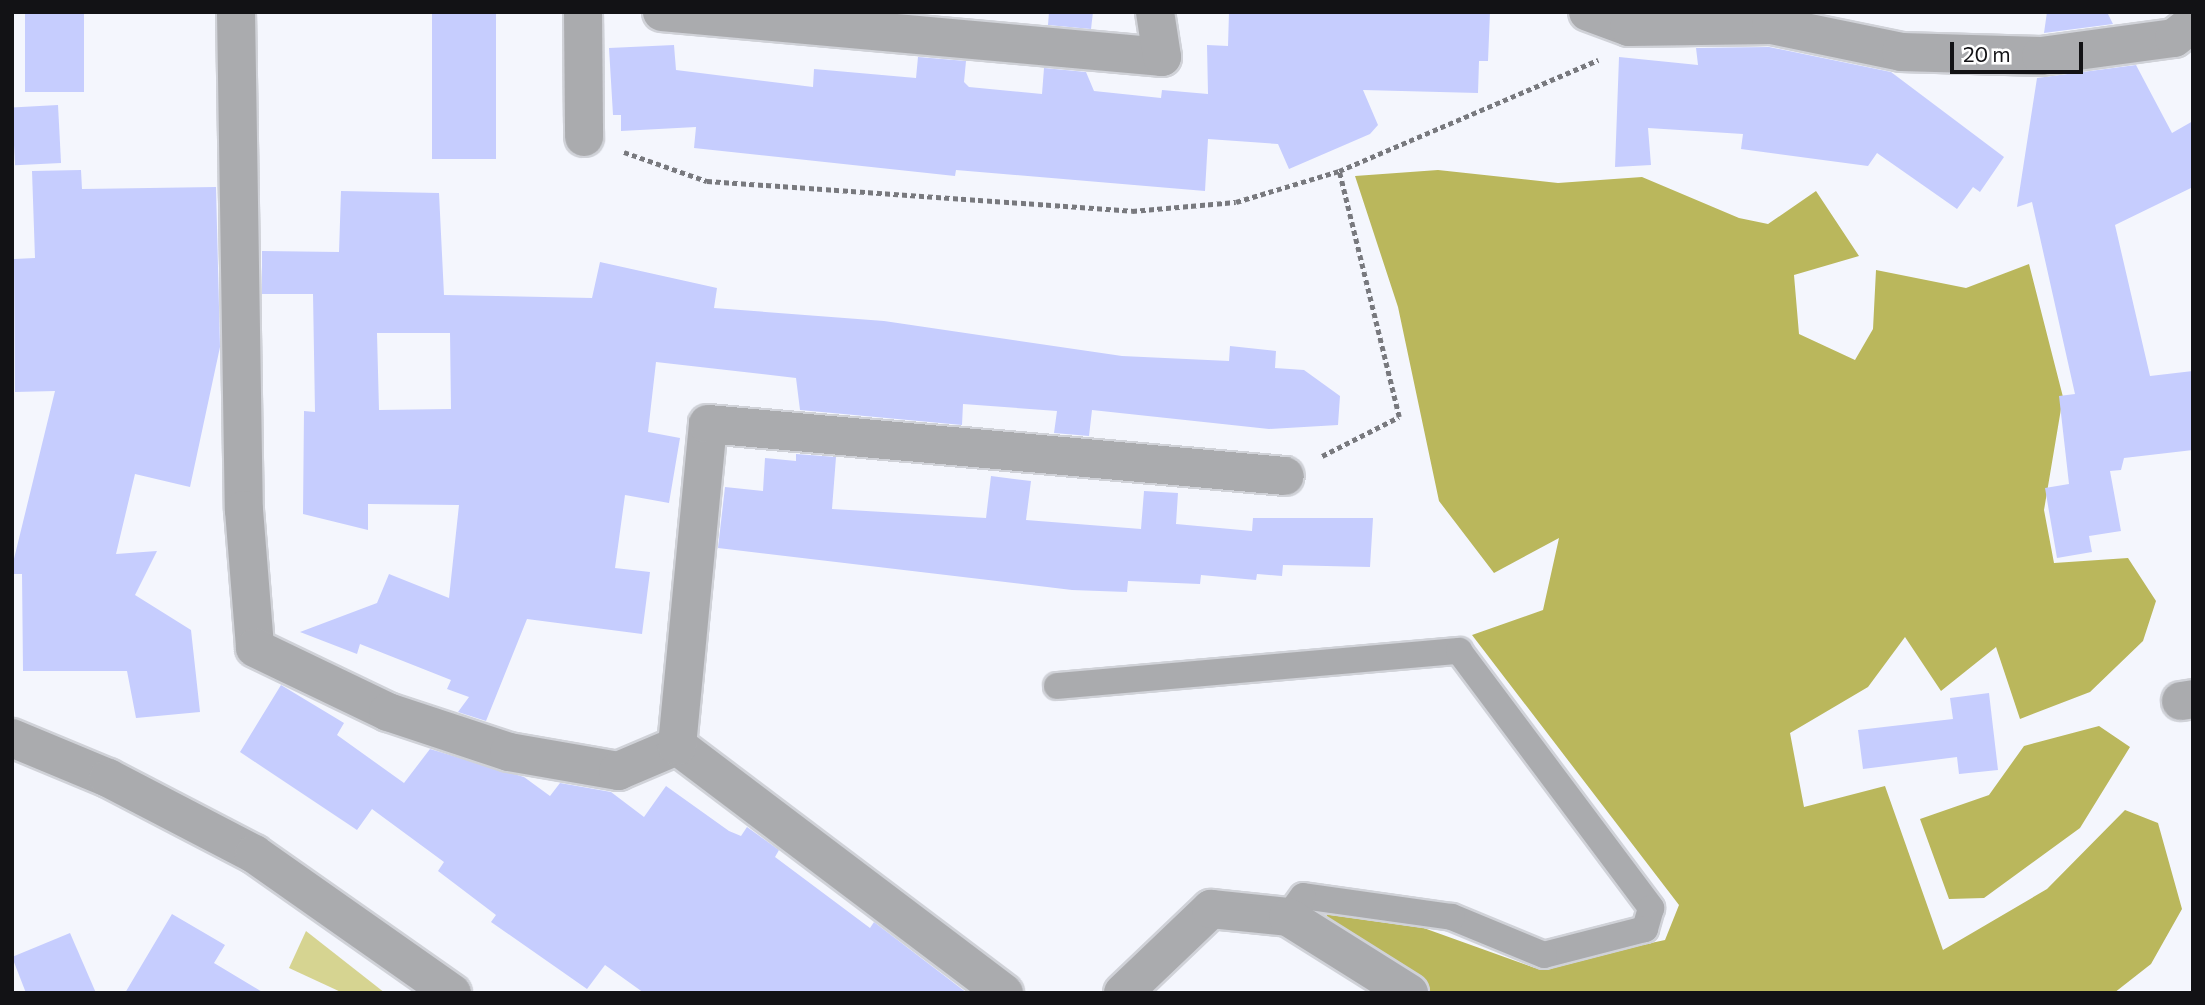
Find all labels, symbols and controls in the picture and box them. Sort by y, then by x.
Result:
scale bar [1953,28,2086,72]
text: 20 m [1963,41,2011,66]

